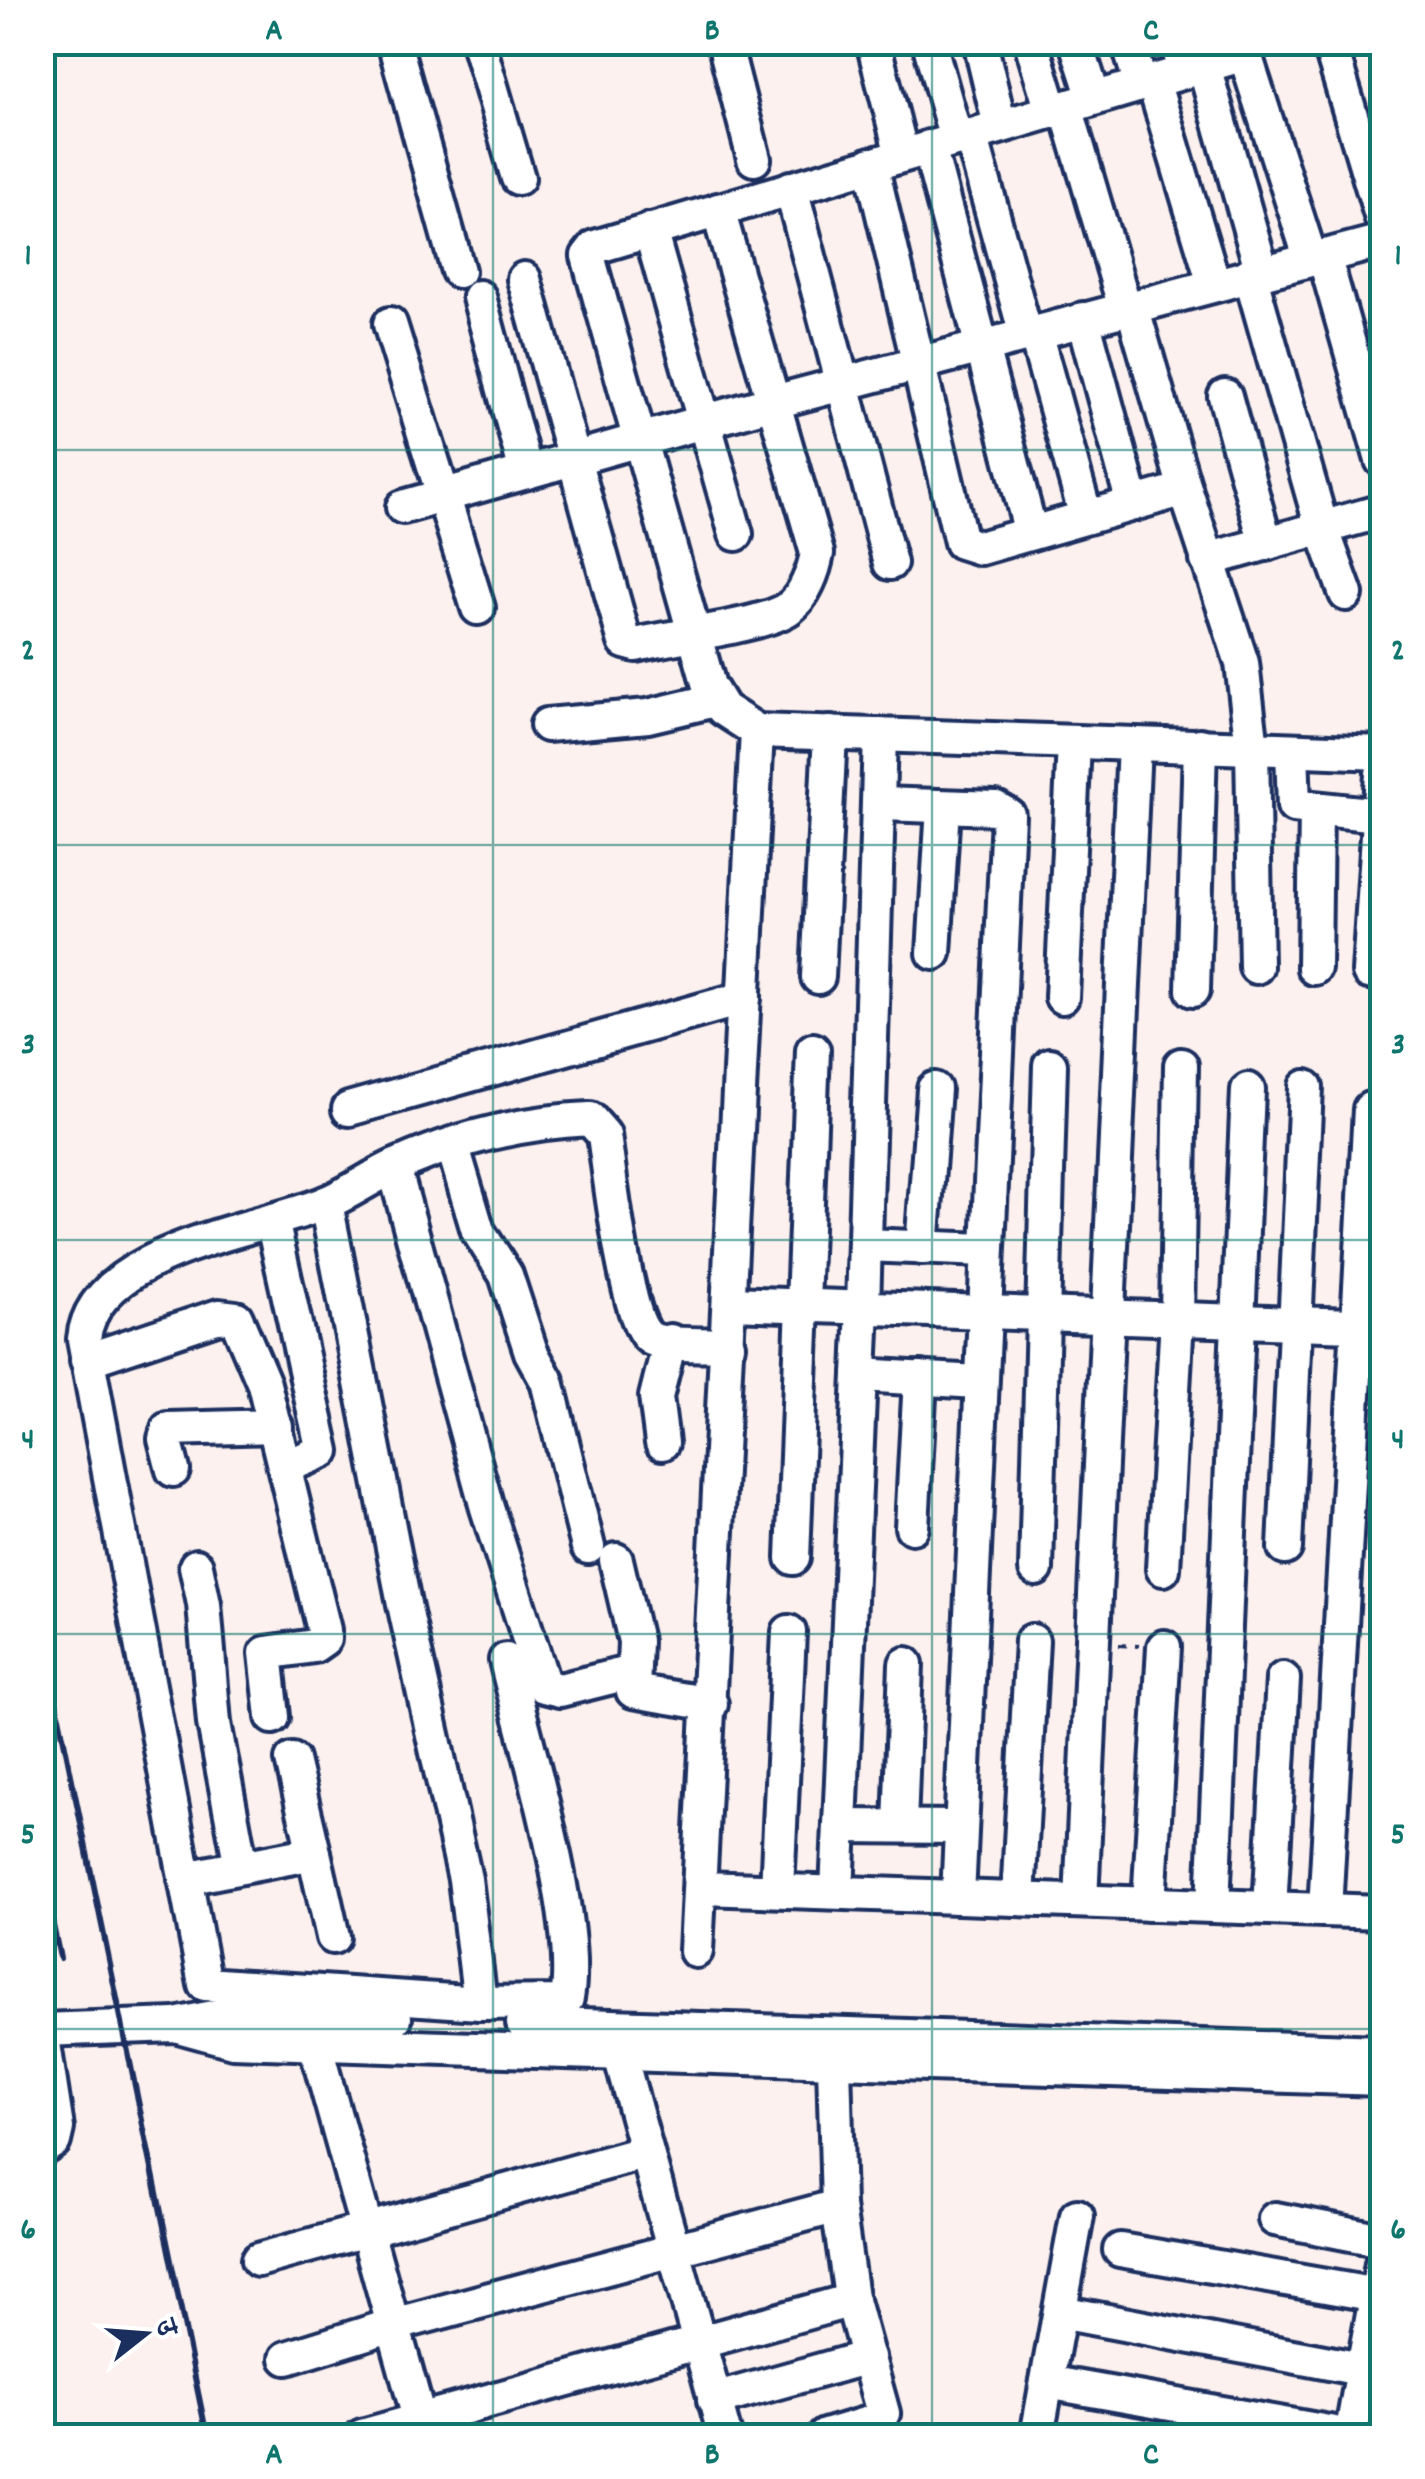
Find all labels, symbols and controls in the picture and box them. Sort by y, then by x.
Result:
text: A [265,10,283,56]
text: B [704,10,720,56]
text: C [1143,10,1159,56]
text: 1 [24,235,32,281]
text: 1 [1394,235,1402,281]
text: 2 [21,630,35,676]
text: 2 [1391,630,1405,676]
text: 3 [21,1024,35,1070]
text: 3 [1391,1024,1405,1070]
text: 4 [21,1419,35,1465]
text: 4 [1391,1419,1405,1465]
text: 5 [21,1814,35,1860]
text: 5 [1391,1814,1405,1860]
text: 6 [20,2209,36,2255]
text: 6 [1390,2209,1406,2255]
north arrow [95,2284,195,2384]
text: उ [142,2314,186,2343]
text: A [265,2434,283,2479]
text: B [704,2434,720,2479]
text: C [1143,2434,1159,2479]

